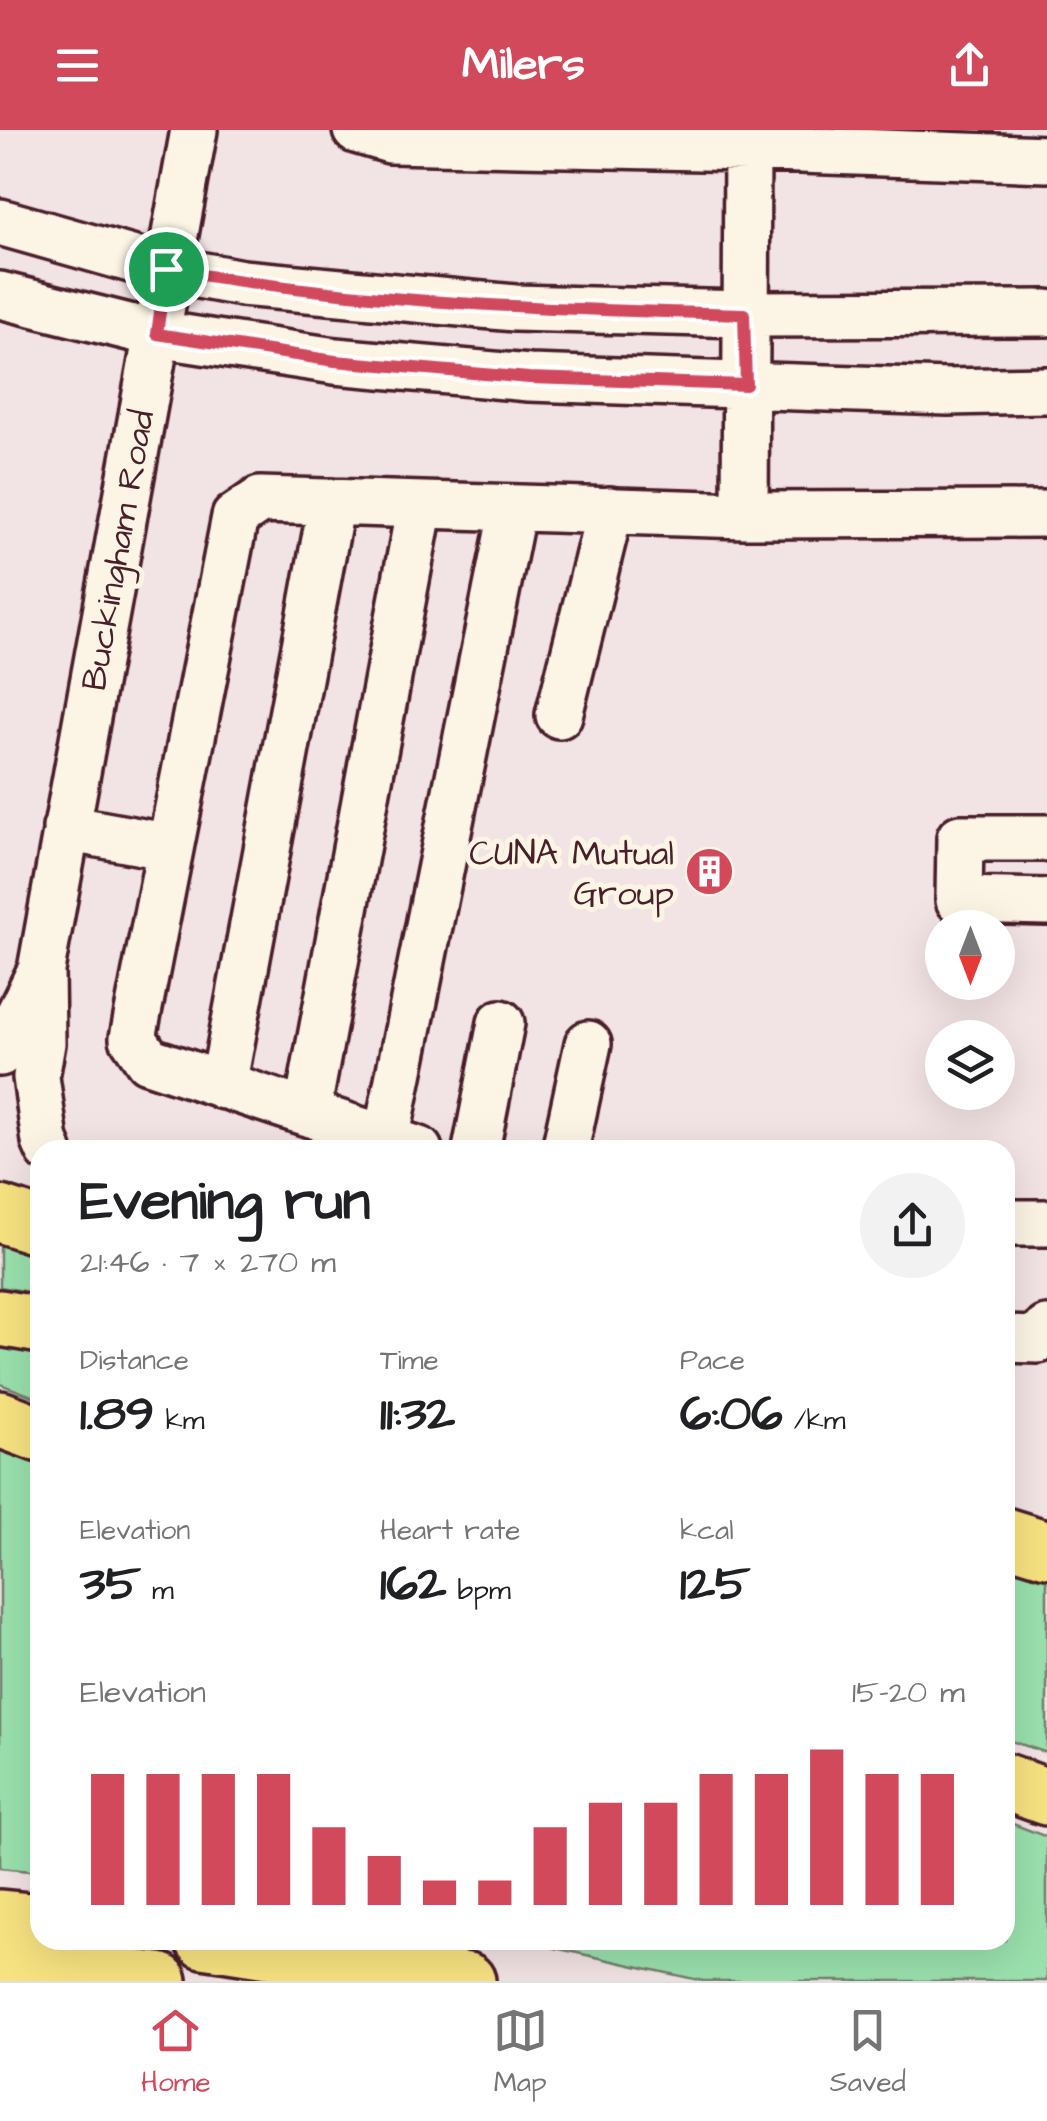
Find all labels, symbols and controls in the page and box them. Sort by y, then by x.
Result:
text: Milers [462,34,585,96]
icon: menu [50,38,105,93]
icon: share [942,38,997,93]
pin [124,227,209,312]
icon: arrive [139,242,194,297]
street label: Buckingham Road [70,406,169,695]
place label: CUNA Mutual Group [469,829,674,918]
building icon: CUNA Mutual Group [683,846,735,898]
north arrow [925,910,1015,1000]
map controls [925,910,1015,1110]
button: layers [925,1020,1015,1110]
text: Evening run [80,1164,370,1240]
button: share [860,1173,965,1278]
text: 21:46 · 7 × 270 m [80,1240,336,1285]
text: Distance [80,1341,189,1380]
text: Time [380,1341,439,1380]
text: Pace [680,1341,745,1380]
text: 1.89 [80,1380,154,1449]
text: 11:32 [380,1380,455,1449]
text: 6:06 [680,1380,783,1449]
text: km [154,1401,205,1440]
text: /km [783,1401,846,1440]
text: Elevation [80,1511,190,1550]
text: Heart rate [380,1511,521,1550]
text: kcal [680,1511,734,1550]
text: 35 [80,1550,141,1619]
text: 162 [380,1550,446,1619]
text: 125 [680,1550,750,1619]
text: m [141,1571,174,1610]
text: bpm [446,1571,511,1610]
text: Elevation [80,1670,206,1715]
text: 15–20 m [852,1670,965,1715]
tab: Home [141,2003,211,2102]
tab: Map [493,2003,548,2102]
tab: Saved [830,2003,906,2102]

